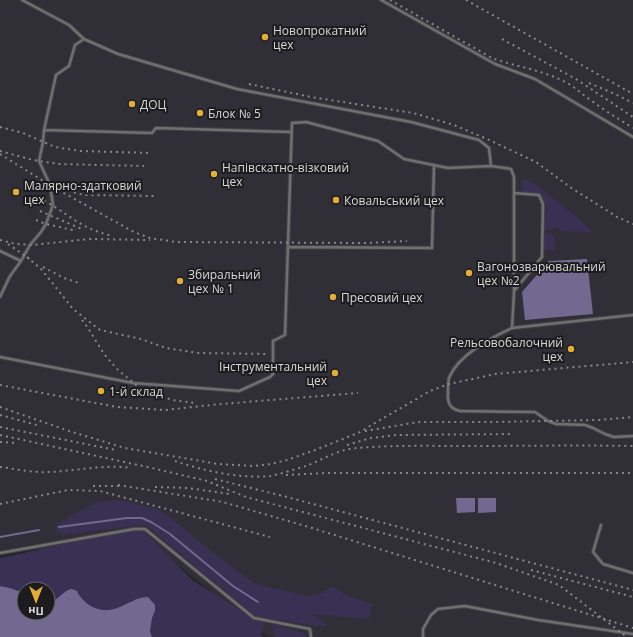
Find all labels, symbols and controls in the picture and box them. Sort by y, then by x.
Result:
place label: Новопрокатний цех [273,22,367,53]
marker: Новопрокатний цех [260,32,270,42]
place label: ДОЦ [140,96,167,113]
marker: ДОЦ [127,99,137,109]
place label: Блок № 5 [208,105,261,122]
marker: Блок № 5 [195,108,205,118]
place label: Напівскатно-візковий цех [222,159,349,190]
marker: Напівскатно-візковий цех [209,169,219,179]
place label: Малярно-здатковий цех [24,177,142,208]
marker: Малярно-здатковий цех [11,187,21,197]
place label: Ковальський цех [344,192,445,209]
marker: Ковальський цех [331,195,341,205]
place label: Вагонозварювальний цех №2 [477,258,606,289]
place label: Збиральний цех № 1 [188,266,261,297]
marker: Вагонозварювальний цех №2 [464,268,474,278]
marker: Збиральний цех № 1 [175,276,185,286]
place label: Пресовий цех [341,289,423,306]
marker: Пресовий цех [328,292,338,302]
place label: Рельсовобалочний цех [450,334,564,365]
marker: Рельсовобалочний цех [566,344,576,354]
place label: Інструментальний цех [219,358,328,389]
marker: Інструментальний цех [330,368,340,378]
place label: 1-й склад [109,383,163,400]
marker: 1-й склад [96,386,106,396]
north arrow [16,581,56,621]
text: Пн [28,604,44,619]

